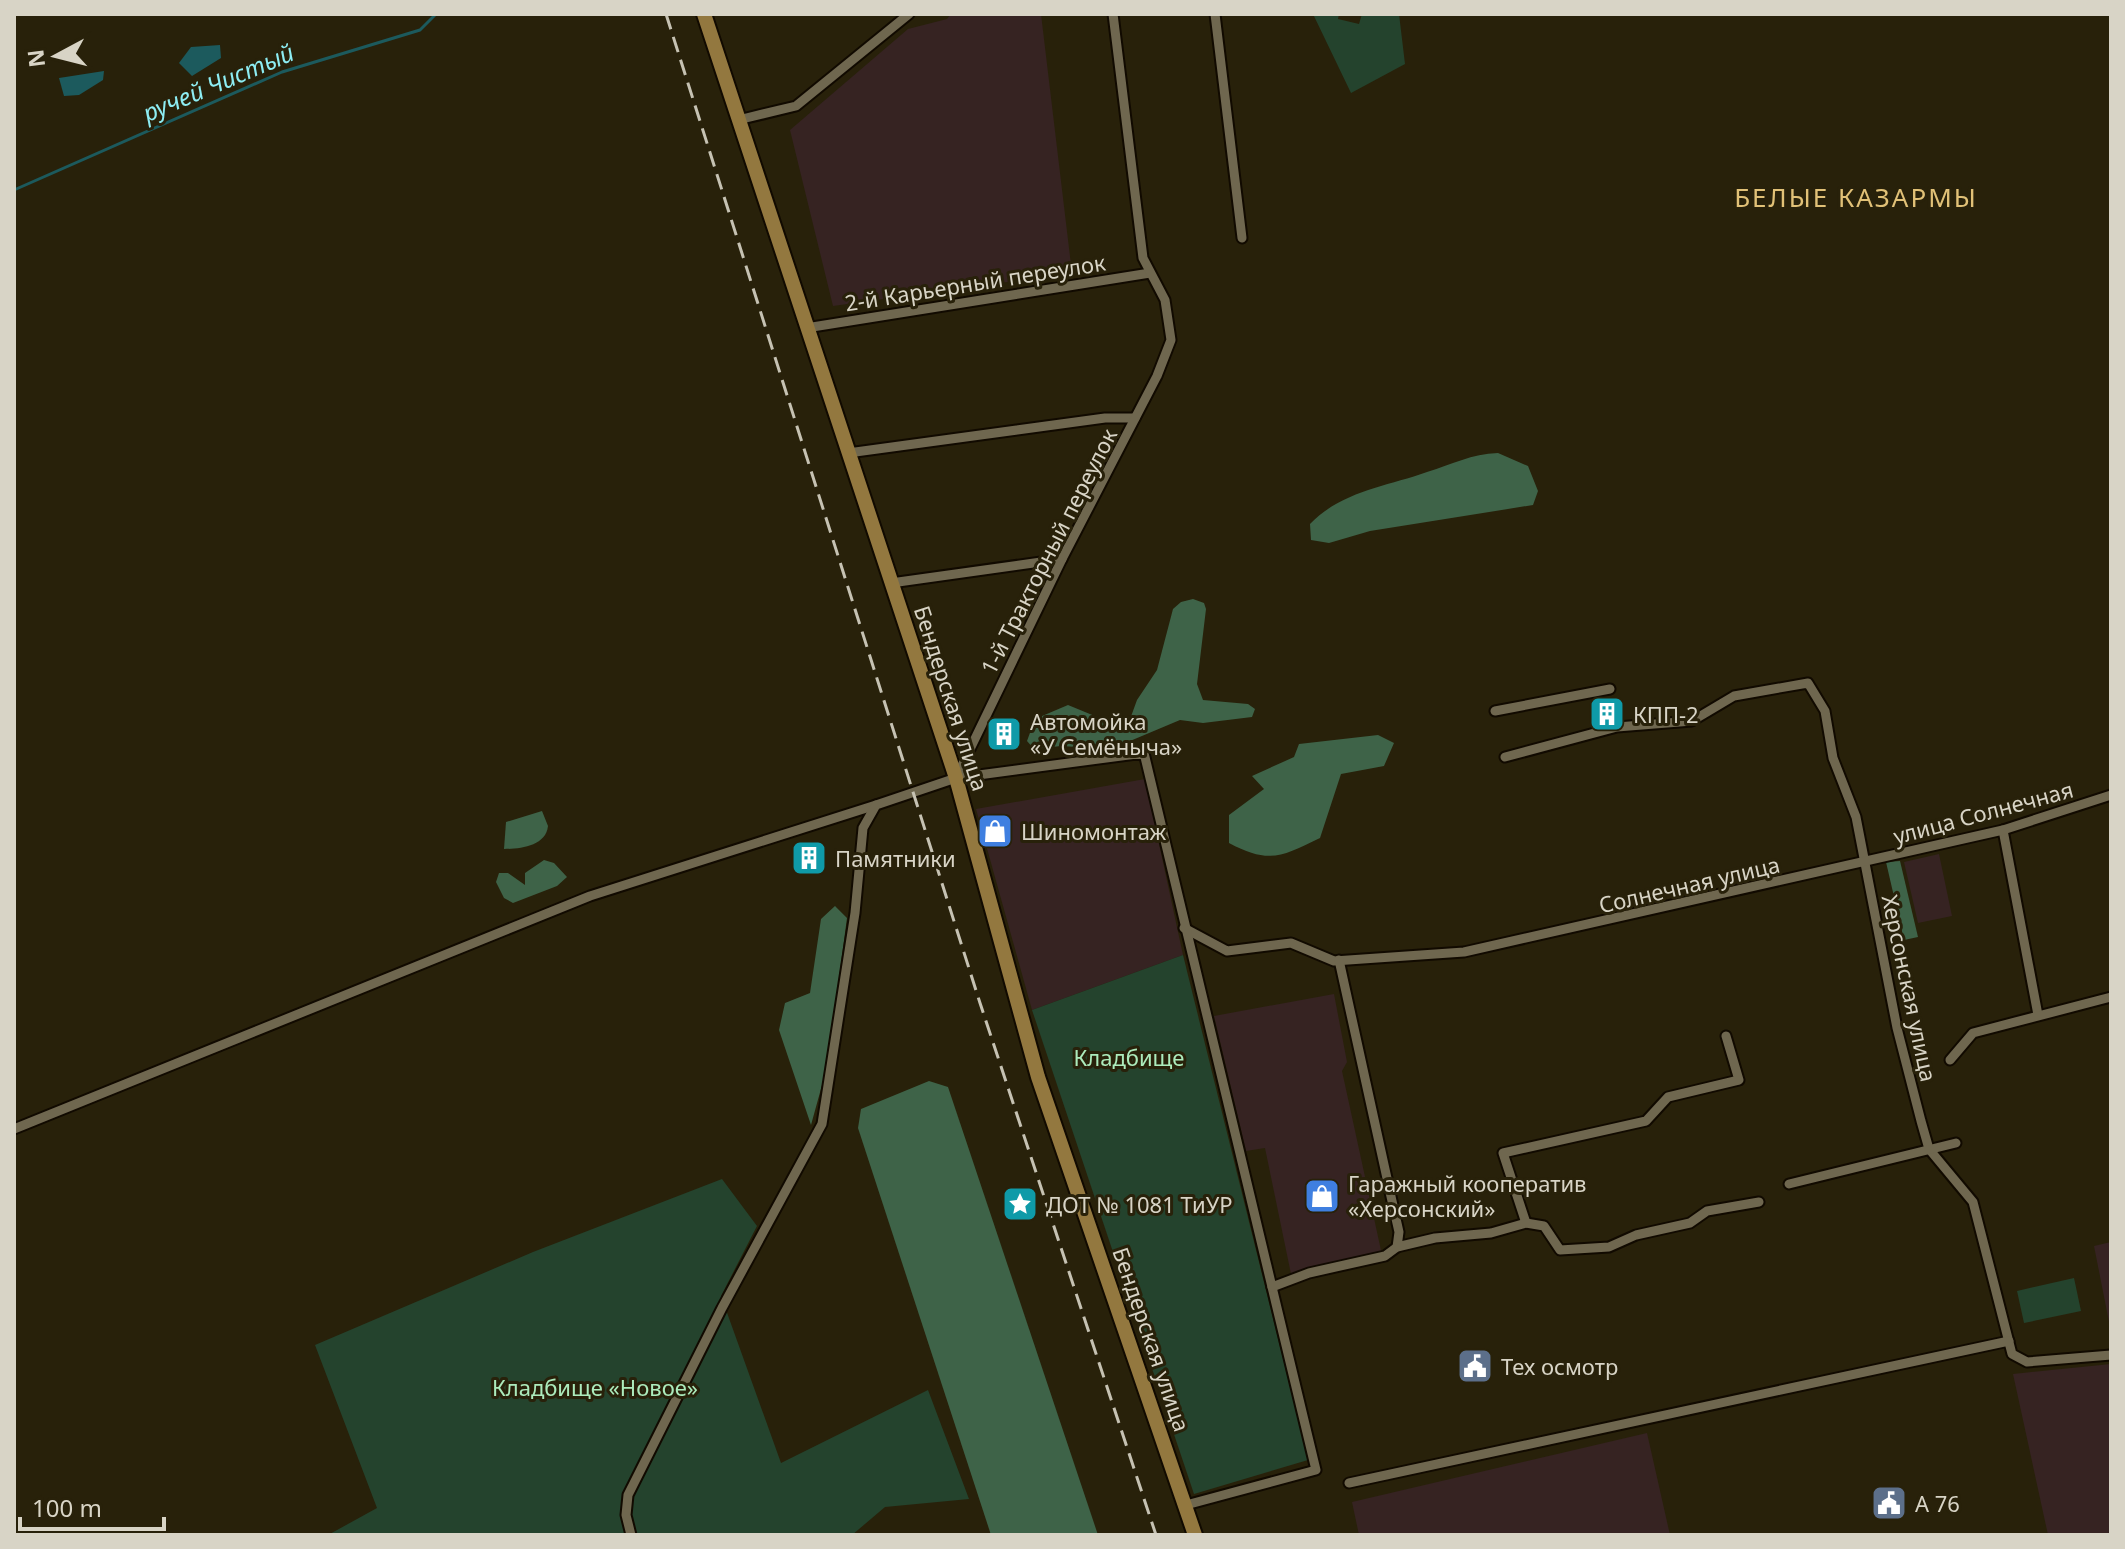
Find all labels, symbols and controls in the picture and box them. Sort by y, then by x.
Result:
north arrow [16,16,96,96]
water label: ручей Чистый [136,35,299,129]
text: N [19,48,51,69]
district label: БЕЛЫЕ КАЗАРМЫ [1734,179,1978,215]
street label: 2-й Карьерный переулок [843,247,1108,317]
street label: 1-й Тракторный переулок [973,423,1123,679]
street label: Бендерская улица [908,602,996,794]
building icon: КПП-2 [1588,695,1626,733]
place label: КПП-2 [1633,699,1699,729]
place label: Автомойка «У Семёныча» [1030,706,1182,761]
building icon: Автомойка «У Семёныча» [985,715,1023,753]
street label: улица Солнечная [1890,774,2076,850]
shop icon: Шиномонтаж [976,812,1014,850]
place label: Шиномонтаж [1021,816,1167,846]
building icon: Памятники [790,839,828,877]
place label: Памятники [835,843,956,873]
street label: Солнечная улица [1596,849,1782,919]
street label: Херсонская улица [1876,892,1944,1084]
park label: Кладбище [1074,1042,1184,1072]
place label: Гаражный кооператив «Херсонский» [1348,1168,1587,1223]
shop icon: Гаражный кооператив «Херсонский» [1303,1177,1341,1215]
place icon: ДОТ № 1081 ТиУР [1001,1185,1039,1223]
place label: ДОТ № 1081 ТиУР [1046,1189,1233,1219]
street label: Бендерская улица [1106,1243,1198,1435]
public building icon: Тех осмотр [1456,1347,1494,1385]
place label: Тех осмотр [1501,1351,1618,1381]
park label: Кладбище «Новое» [492,1372,698,1402]
scale bar [20,1481,164,1531]
public building icon: А 76 [1870,1484,1908,1522]
place label: А 76 [1915,1488,1960,1518]
text: 100 m [32,1491,102,1524]

